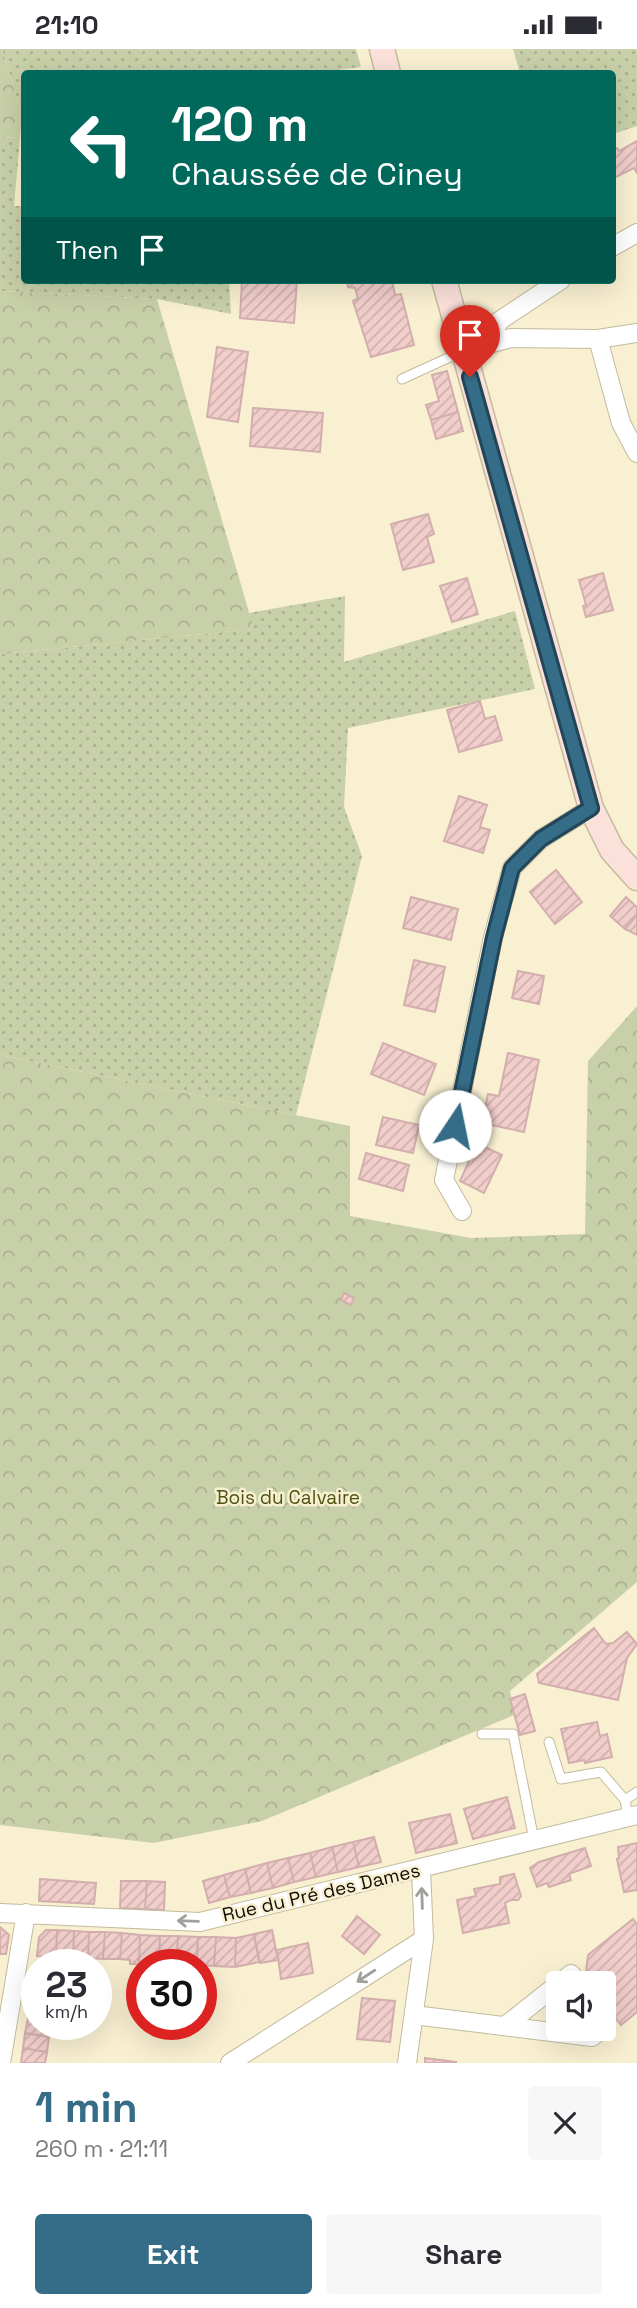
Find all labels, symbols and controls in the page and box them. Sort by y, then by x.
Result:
text: 21:10 [35,8,99,42]
text: 120 m [171,93,308,155]
icon: left [56,98,147,189]
text: Chaussée de Ciney [171,154,463,194]
icon: arrive [133,231,171,269]
text: Then [56,233,119,267]
pin [440,305,500,377]
icon: arrive [451,316,489,354]
position arrow [418,1089,492,1163]
park label: Bois du Calvaire [216,1485,360,1510]
street label: Rue du Pré des Dames [220,1858,423,1927]
one-way arrow [416,1887,429,1910]
one-way arrow [177,1914,200,1927]
speed limit sign: 30 [126,1949,217,2040]
text: 23 [45,1963,88,2007]
one-way arrow [357,1969,377,1983]
map controls [546,1971,616,2041]
button: sound [546,1971,616,2041]
text: km/h [45,2000,88,2023]
text: 1 min [35,2081,138,2134]
button: close [528,2086,602,2160]
text: 260 m · 21:11 [35,2134,168,2164]
button: Exit [35,2214,312,2294]
button: Share [326,2214,602,2294]

